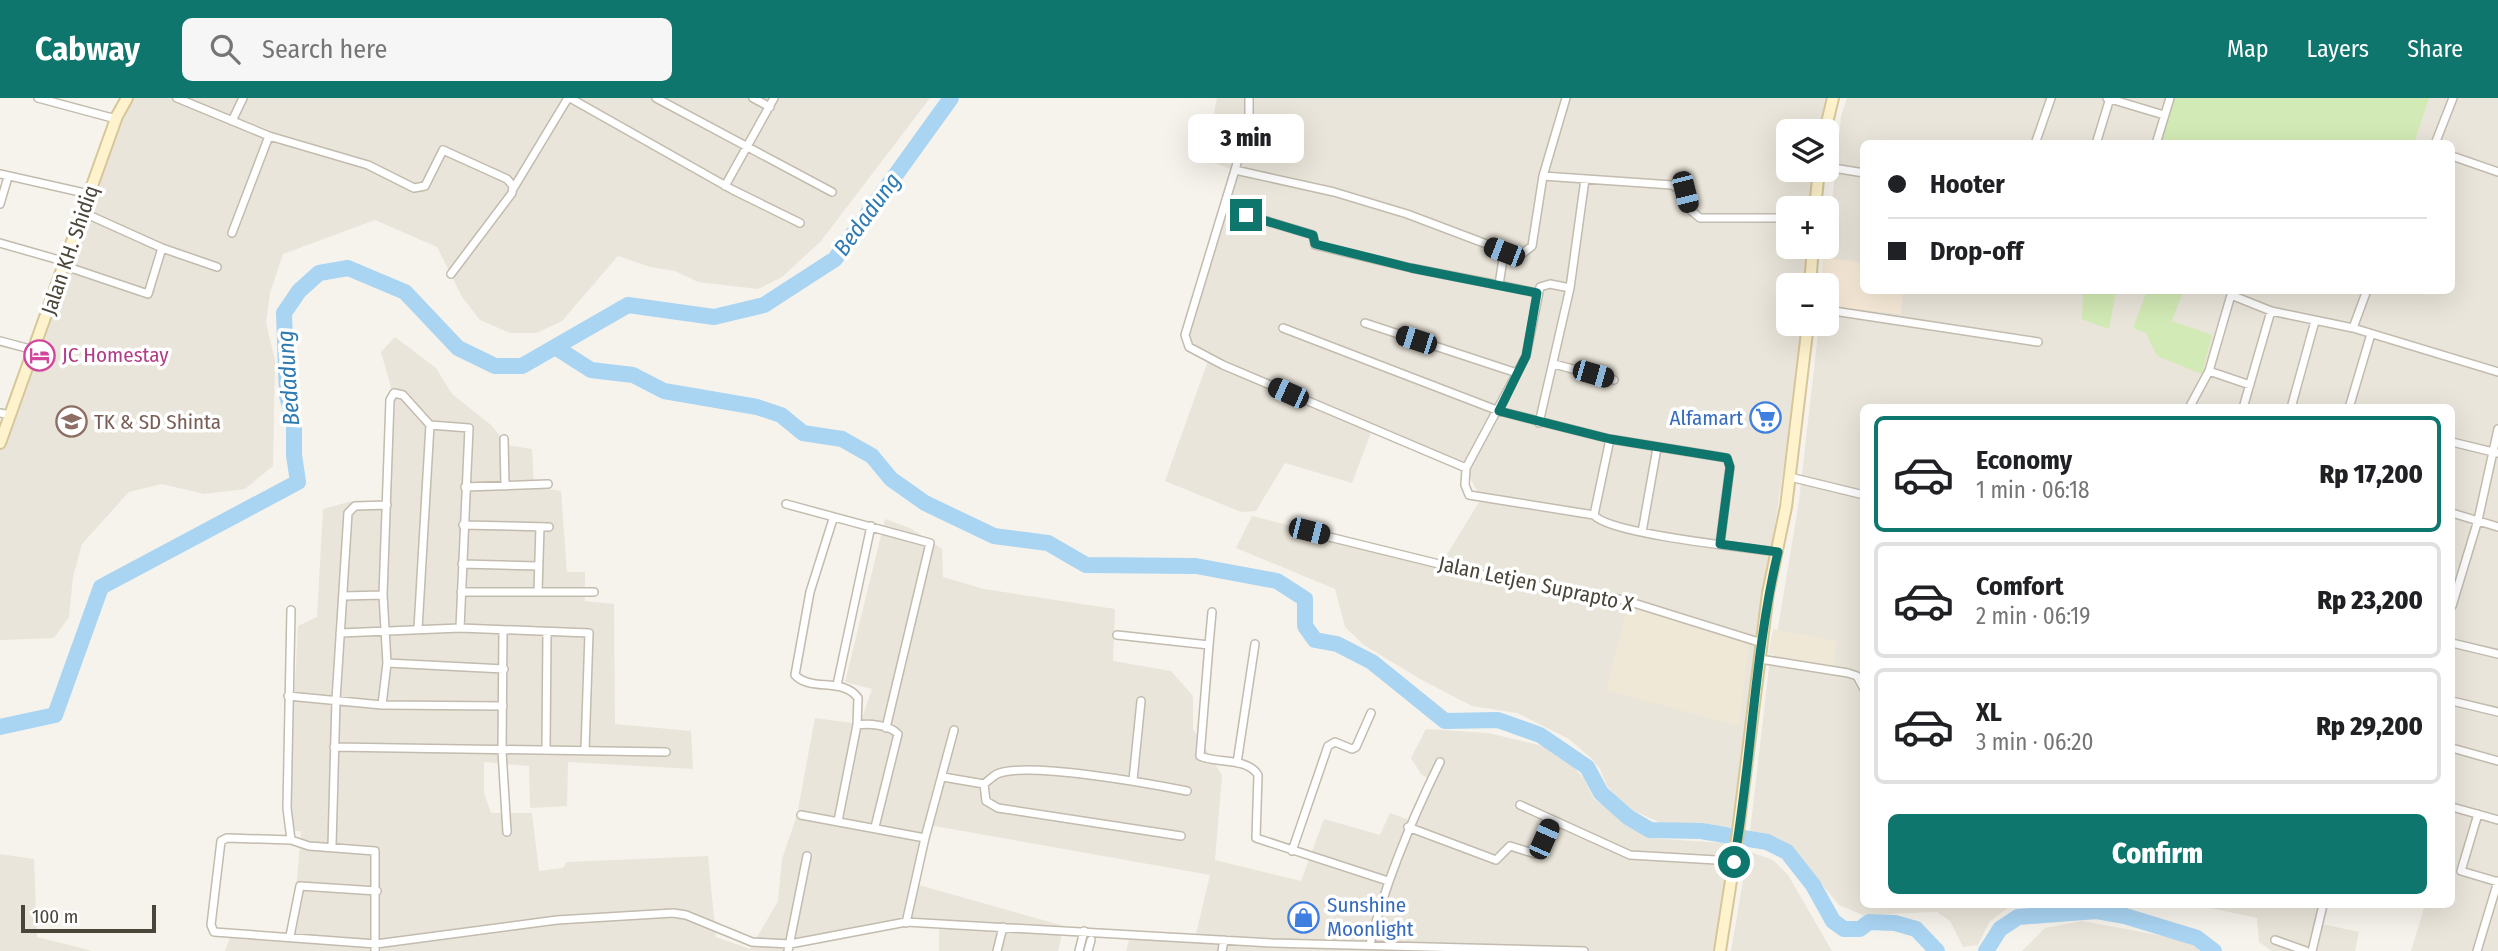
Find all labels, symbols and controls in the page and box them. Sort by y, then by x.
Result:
search box [182,18,672,81]
text: Cabway [35,29,140,69]
icon: search [206,30,244,68]
text: Search here [262,34,387,65]
text: Map [2227,35,2269,63]
text: Layers [2307,35,2369,63]
text: Share [2407,35,2463,63]
callout: 3 min [1188,114,1304,162]
map controls [1776,119,1839,336]
button: layers [1776,119,1839,182]
text: 3 min [1220,124,1272,152]
water label: Bedadung [828,167,906,261]
car [1670,169,1701,215]
text: Hooter [1930,169,2005,200]
street label: Jalan KH. Shidiq [36,182,104,318]
button: + [1776,196,1839,259]
route end [1230,199,1262,231]
car [1481,235,1528,269]
text: Drop-off [1930,236,2023,267]
button: − [1776,273,1839,336]
car [1393,324,1440,356]
water label: Bedadung [271,329,305,427]
hotel icon: JC Homestay [22,338,56,372]
place label: JC Homestay [62,342,169,368]
car [1570,358,1617,390]
car [1265,375,1312,411]
supermarket icon: Alfamart [1749,401,1783,435]
school or university icon: TK & SD Shinta [54,405,88,439]
place label: Alfamart [1670,405,1743,431]
place label: TK & SD Shinta [94,409,221,435]
icon: car [1892,443,1955,506]
text: Economy [1976,445,2072,476]
text: Rp 17,200 [2319,459,2423,490]
text: 1 min · 06:18 [1976,476,2089,504]
car [1287,516,1332,546]
street label: Jalan Letjen Suprapto X [1436,551,1637,618]
icon: car [1892,569,1955,632]
text: Comfort [1976,571,2064,602]
text: Rp 23,200 [2317,585,2423,616]
text: 2 min · 06:19 [1976,602,2090,630]
icon: car [1892,695,1955,758]
text: XL [1976,697,2002,728]
text: Rp 29,200 [2316,711,2423,742]
text: 3 min · 06:20 [1976,728,2093,756]
button: Confirm [1888,814,2427,894]
car [1526,816,1563,862]
route start [1718,846,1750,878]
place label: Sunshine Moonlight [1327,892,1414,942]
shop icon: Sunshine Moonlight [1287,900,1321,934]
scale bar [21,902,156,934]
text: 100 m [32,905,78,928]

